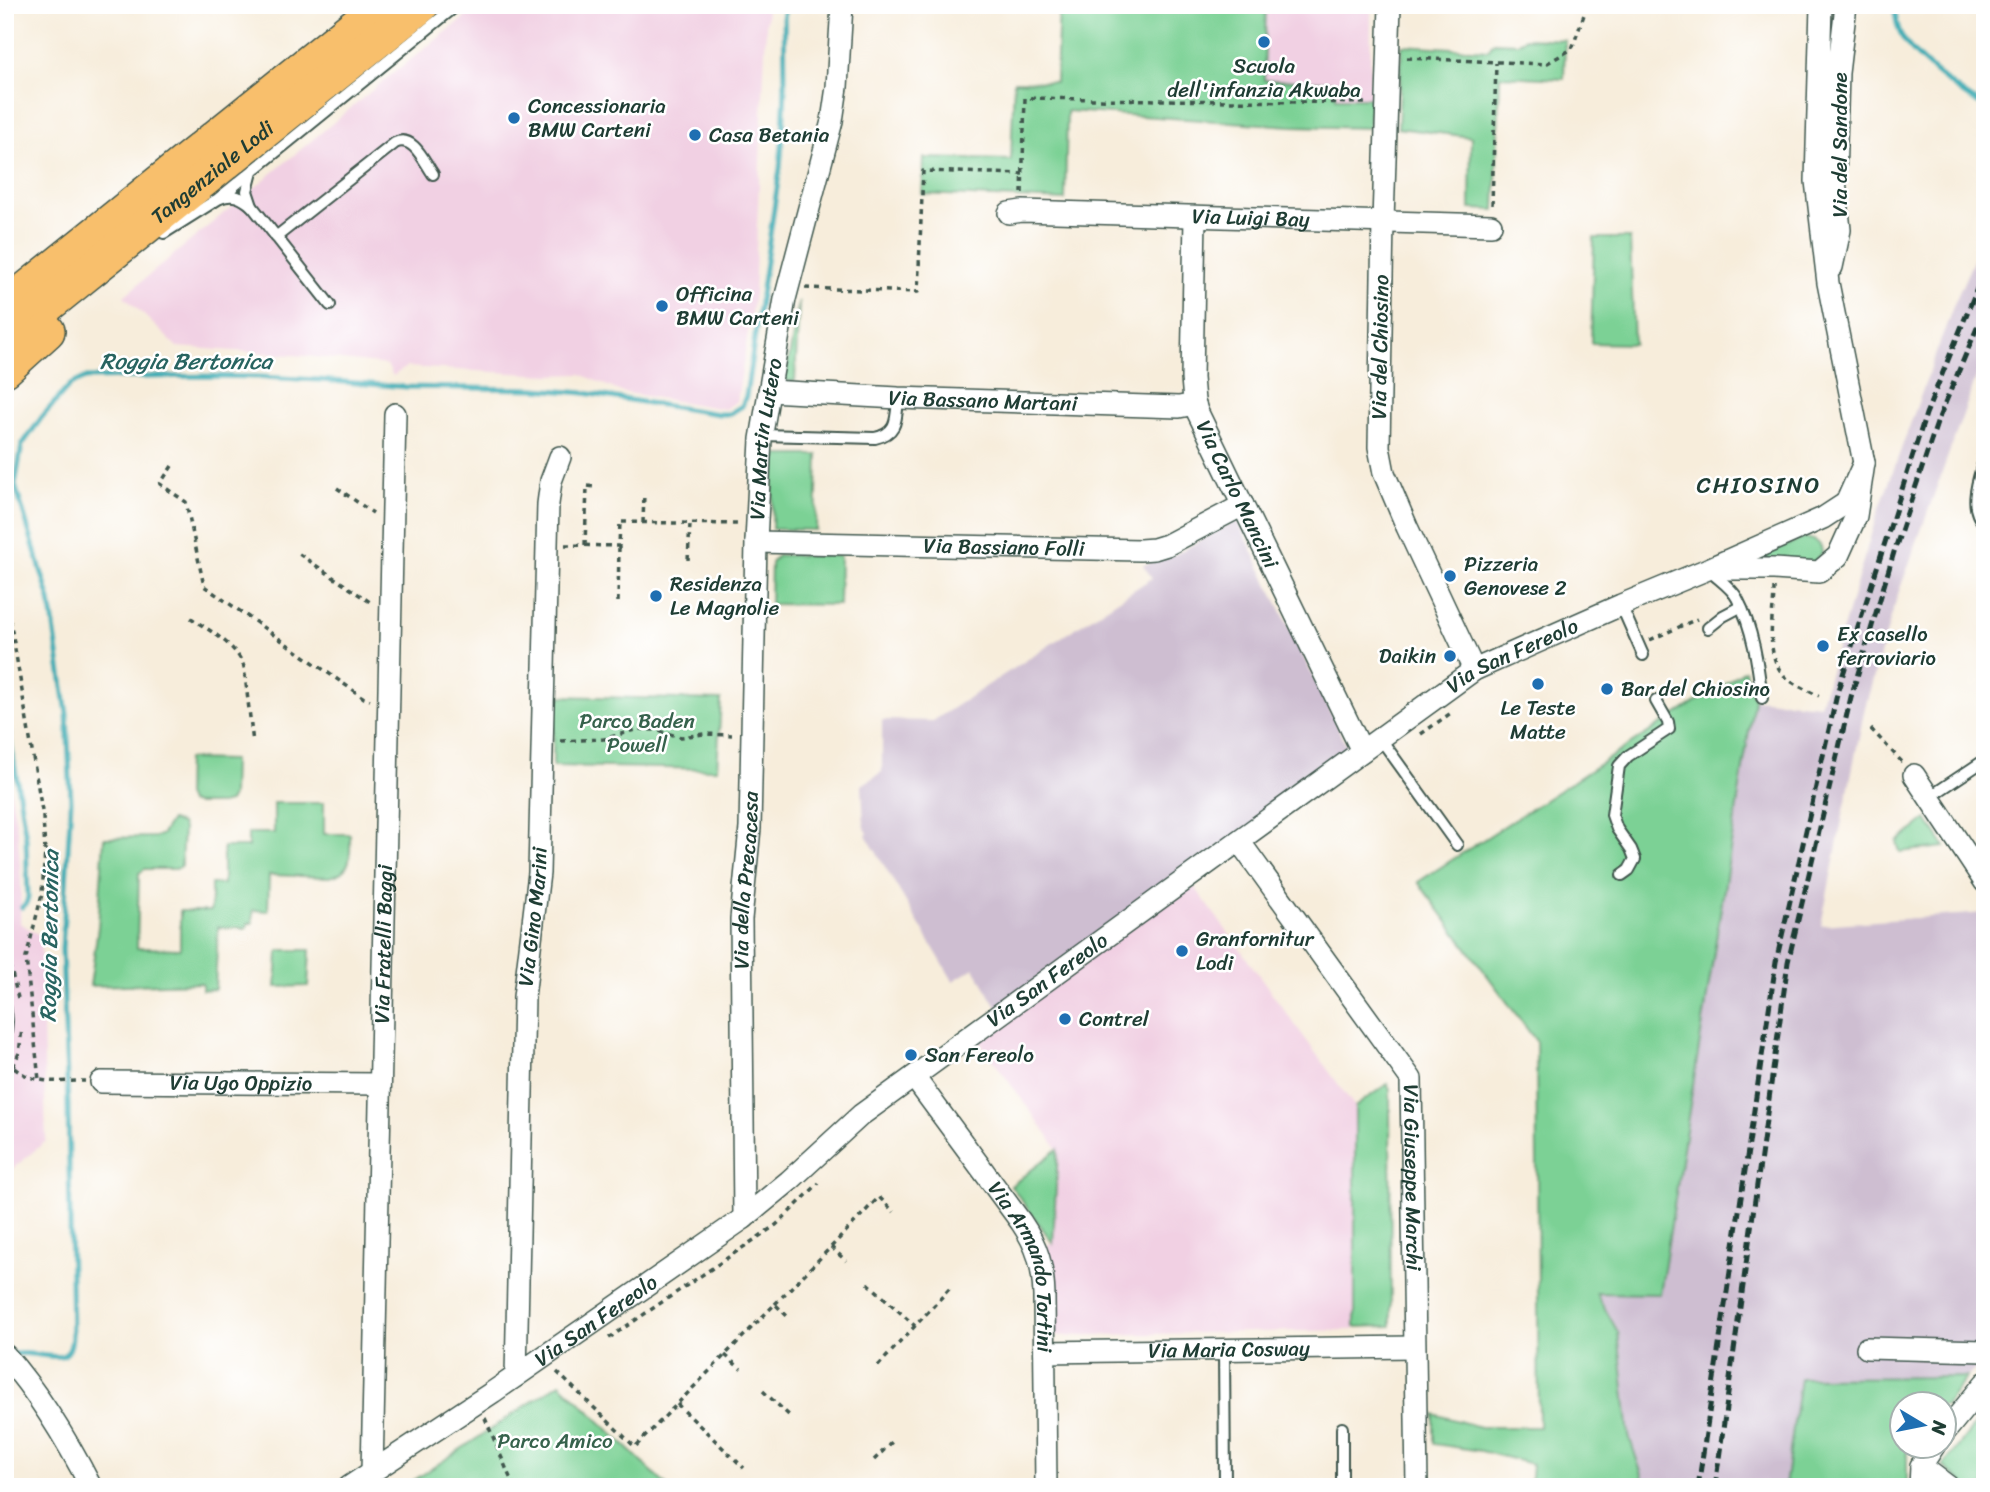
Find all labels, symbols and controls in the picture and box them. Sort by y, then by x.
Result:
marker: Scuola dell'infanzia Akwaba [1256,34,1272,50]
place label: Scuola dell'infanzia Akwaba [1167,47,1361,109]
street label: Via del Sandone [1821,72,1859,218]
place label: Concessionaria BMW Carteni [528,87,666,149]
street label: Tangenziale Lodi [142,110,284,234]
marker: Concessionaria BMW Carteni [506,110,522,126]
place label: Casa Betania [709,116,830,154]
marker: Casa Betania [687,127,703,143]
street label: Via Luigi Bay [1191,197,1310,239]
street label: Via del Chiosino [1360,274,1400,420]
place label: Officina BMW Carteni [676,275,800,337]
marker: Officina BMW Carteni [654,298,670,314]
water label: Roggia Bertonica [100,341,274,382]
street label: Via Martin Lutero [738,355,794,521]
street label: Via Bassano Martani [887,379,1079,423]
street label: Via Carlo Mancini [1185,413,1290,576]
district label: CHIOSINO [1696,465,1822,506]
street label: Via Bassiano Folli [923,526,1086,568]
place label: Pizzeria Genovese 2 [1464,545,1567,607]
place label: Residenza Le Magnolie [670,565,780,627]
marker: Pizzeria Genovese 2 [1442,568,1458,584]
marker: Residenza Le Magnolie [648,588,664,604]
street label: Via San Fereolo [1438,607,1585,704]
place label: Ex casello ferroviario [1837,615,1936,677]
place label: Daikin [1379,637,1436,675]
marker: Ex casello ferroviario [1815,638,1831,654]
marker: Daikin [1442,648,1458,664]
place label: Bar del Chiosino [1621,670,1770,708]
marker: Le Teste Matte [1530,676,1546,692]
marker: Bar del Chiosino [1599,681,1615,697]
place label: Le Teste Matte [1501,689,1575,751]
park label: Parco Baden Powell [579,702,695,764]
street label: Via della Precacesa [722,791,770,969]
street label: Via Gino Marini [506,845,559,988]
water label: Roggia Bertonica [28,847,72,1022]
street label: Via Fratelli Baggi [363,863,404,1024]
place label: Granfornitur Lodi [1196,920,1315,982]
street label: Via San Fereolo [978,922,1117,1037]
marker: Granfornitur Lodi [1174,943,1190,959]
place label: Contrel [1079,1000,1150,1038]
marker: Contrel [1057,1011,1073,1027]
place label: San Fereolo [925,1036,1034,1074]
marker: San Fereolo [903,1047,919,1063]
street label: Via Ugo Oppizio [170,1063,312,1103]
street label: Via Giuseppe Marchi [1392,1084,1433,1272]
street label: Via Armando Tortini [978,1173,1064,1354]
street label: Via San Fereolo [526,1264,666,1377]
street label: Via Maria Cosway [1148,1329,1310,1370]
north arrow [1888,1390,1958,1460]
text: N [1922,1418,1957,1438]
park label: Parco Amico [497,1422,613,1460]

